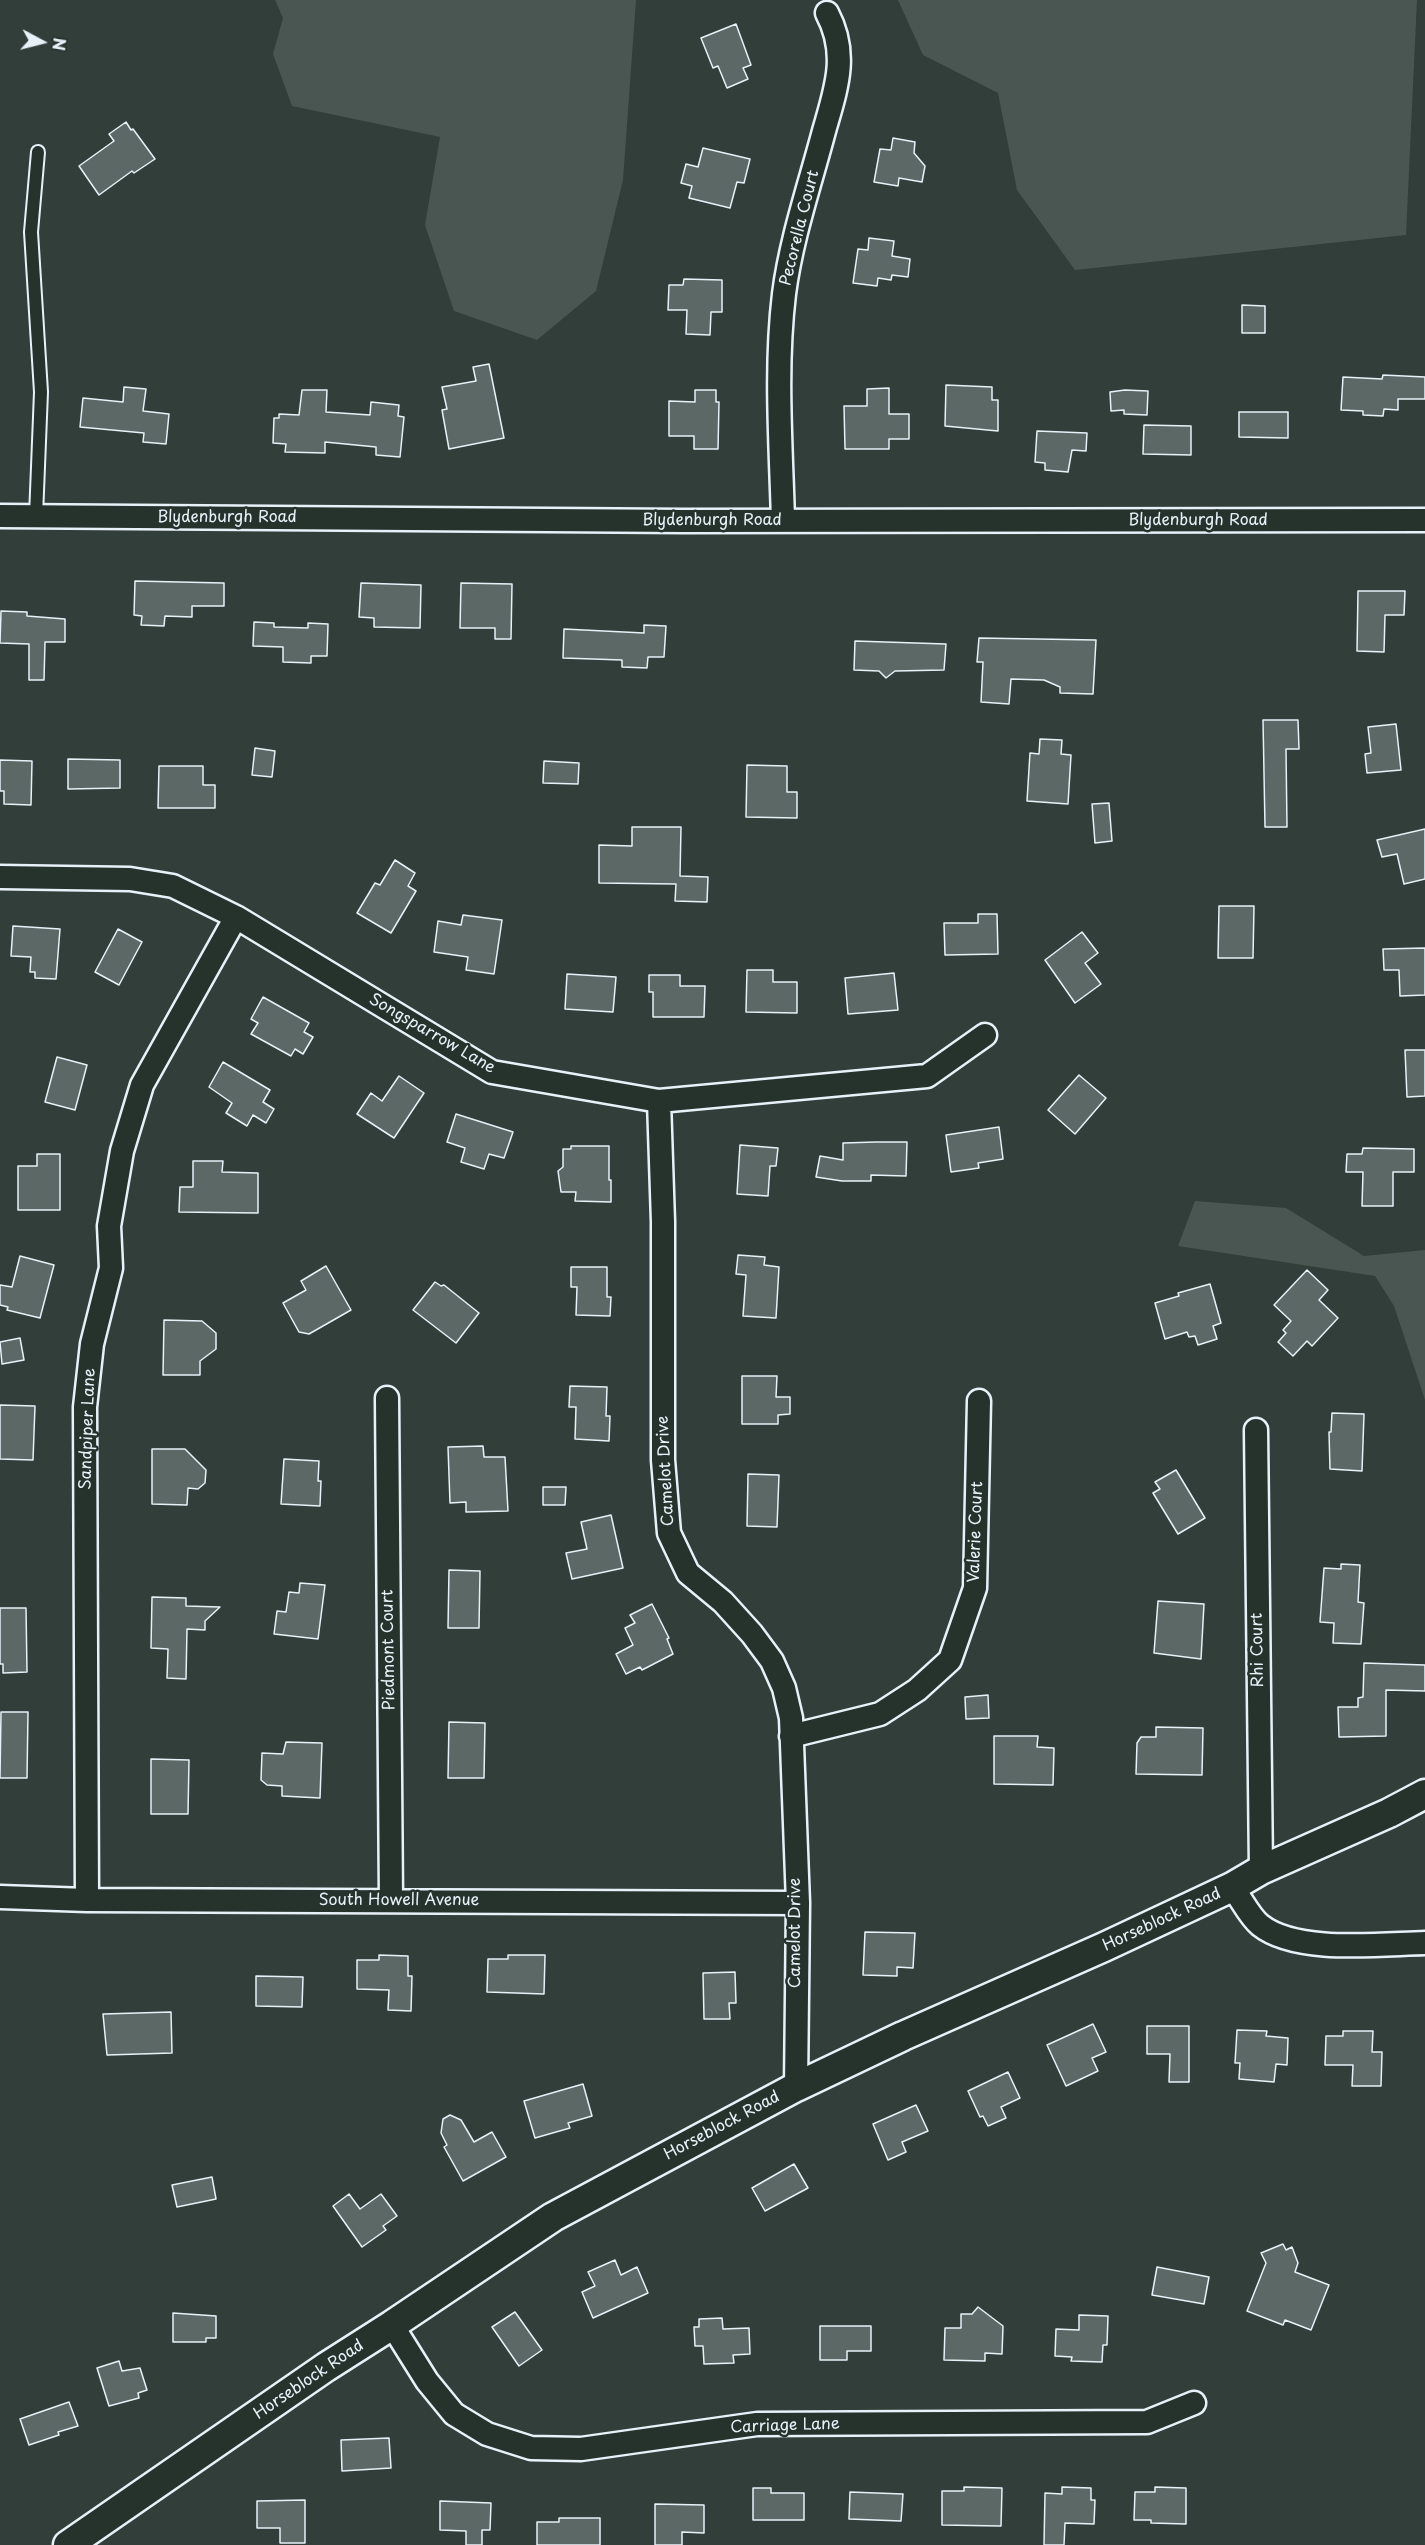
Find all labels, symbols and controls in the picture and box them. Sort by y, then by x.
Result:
north arrow [12,12,72,72]
text: N [47,36,73,52]
street label: Pecorella Court [776,168,824,288]
street label: Blydenburgh Road [157,508,297,528]
street label: Blydenburgh Road [642,511,782,531]
street label: Blydenburgh Road [1128,511,1268,531]
street label: Songsparrow Lane [365,990,499,1078]
street label: Sandpiper Lane [76,1368,100,1490]
street label: Camelot Drive [654,1415,678,1527]
street label: Valerie Court [965,1481,987,1583]
street label: Piedmont Court [378,1589,400,1711]
street label: Rhi Court [1248,1613,1268,1687]
street label: Camelot Drive [786,1878,806,1988]
street label: Horseblock Road [1100,1884,1224,1956]
street label: South Howell Avenue [319,1891,479,1911]
street label: Horseblock Road [661,2087,783,2165]
street label: Horseblock Road [250,2336,368,2424]
street label: Carriage Lane [730,2414,840,2438]

